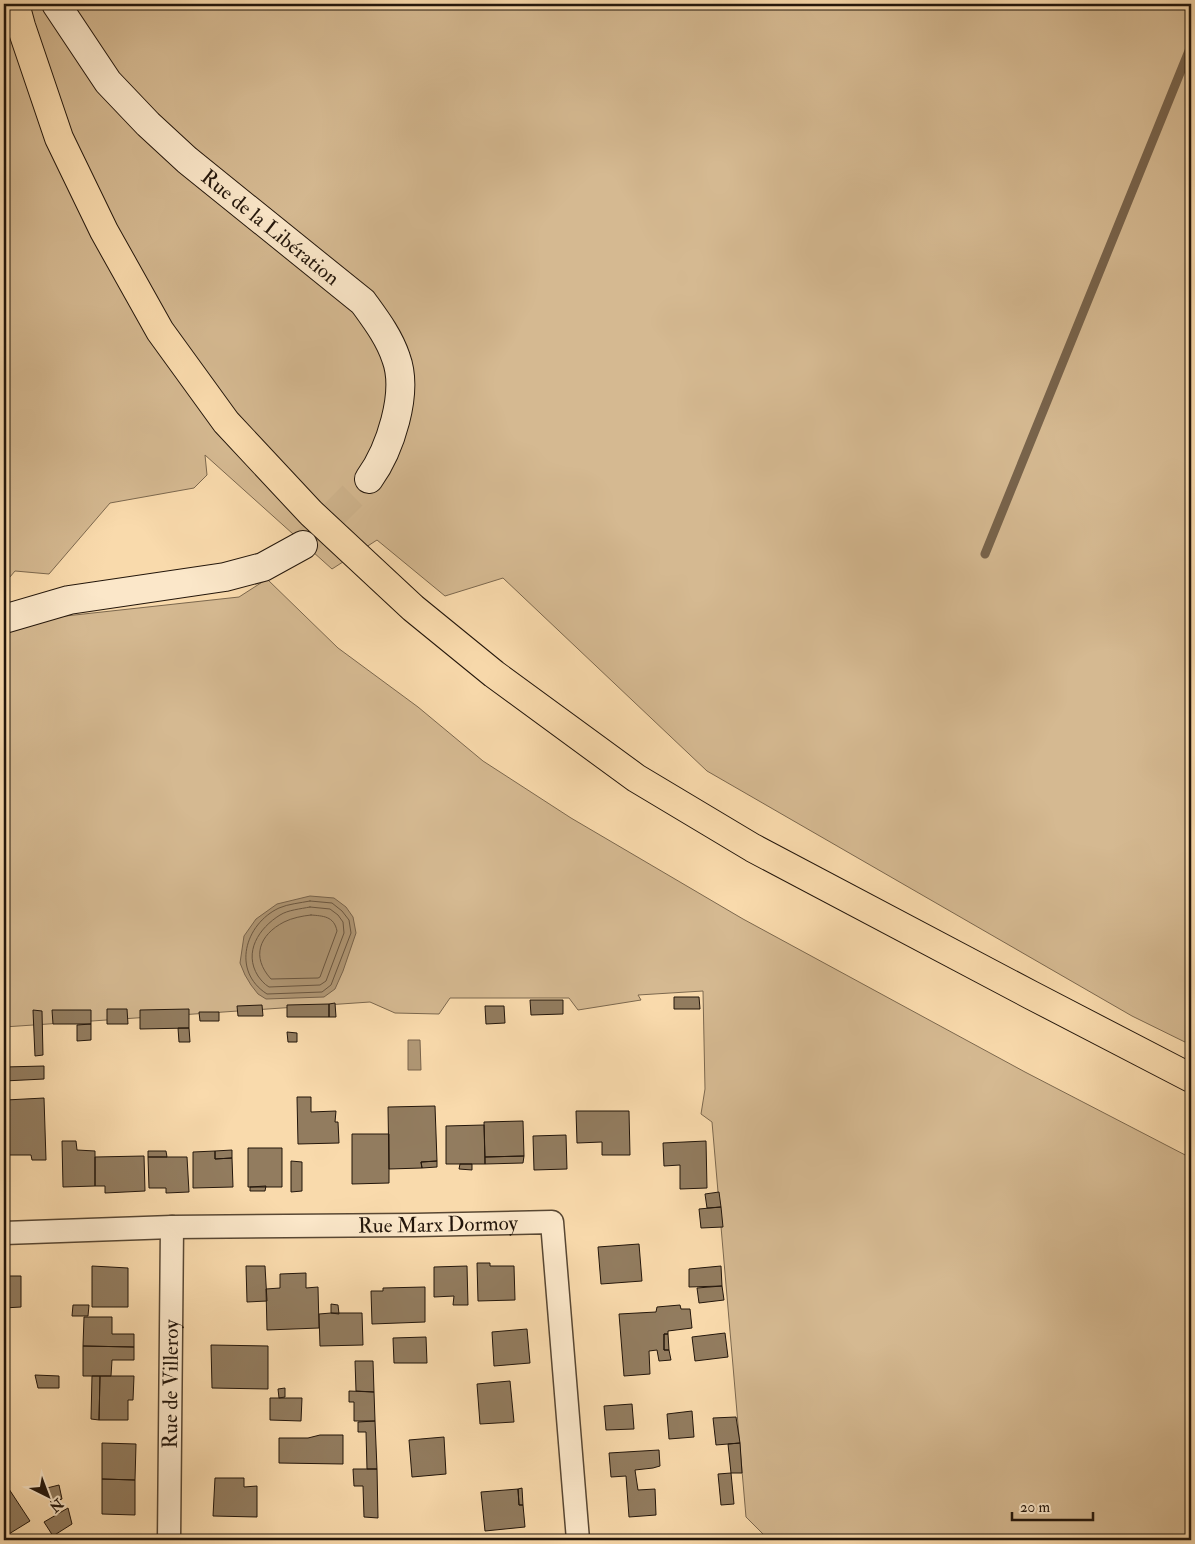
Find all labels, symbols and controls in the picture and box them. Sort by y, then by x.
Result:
street label: Rue de la Libération [195,164,345,292]
street label: Rue Marx Dormoy [358,1210,519,1239]
street label: Rue de Villeroy [157,1318,185,1449]
north arrow [22,1472,72,1522]
scale bar [1012,1489,1094,1521]
text: N [46,1494,67,1516]
text: 20 m [1020,1498,1050,1517]

